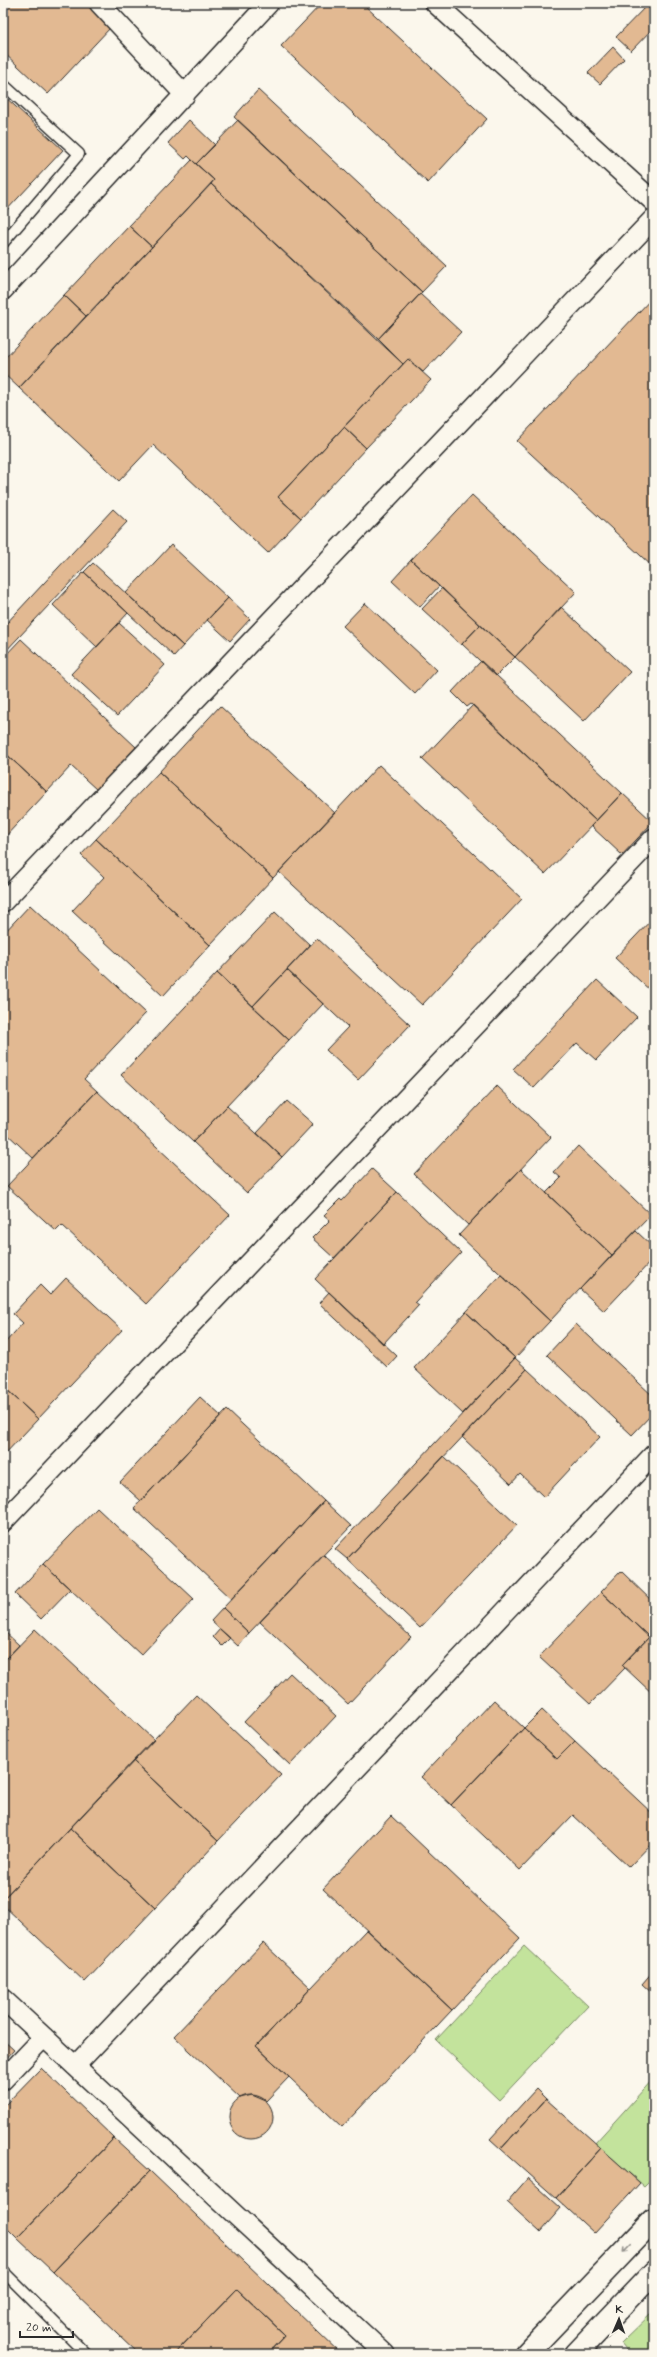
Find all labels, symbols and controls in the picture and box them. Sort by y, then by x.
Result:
one-way arrow [622,2243,632,2253]
north arrow [599,2299,639,2339]
text: K [615,2303,624,2317]
scale bar [20,2313,73,2339]
text: 20 m [26,2320,52,2336]

